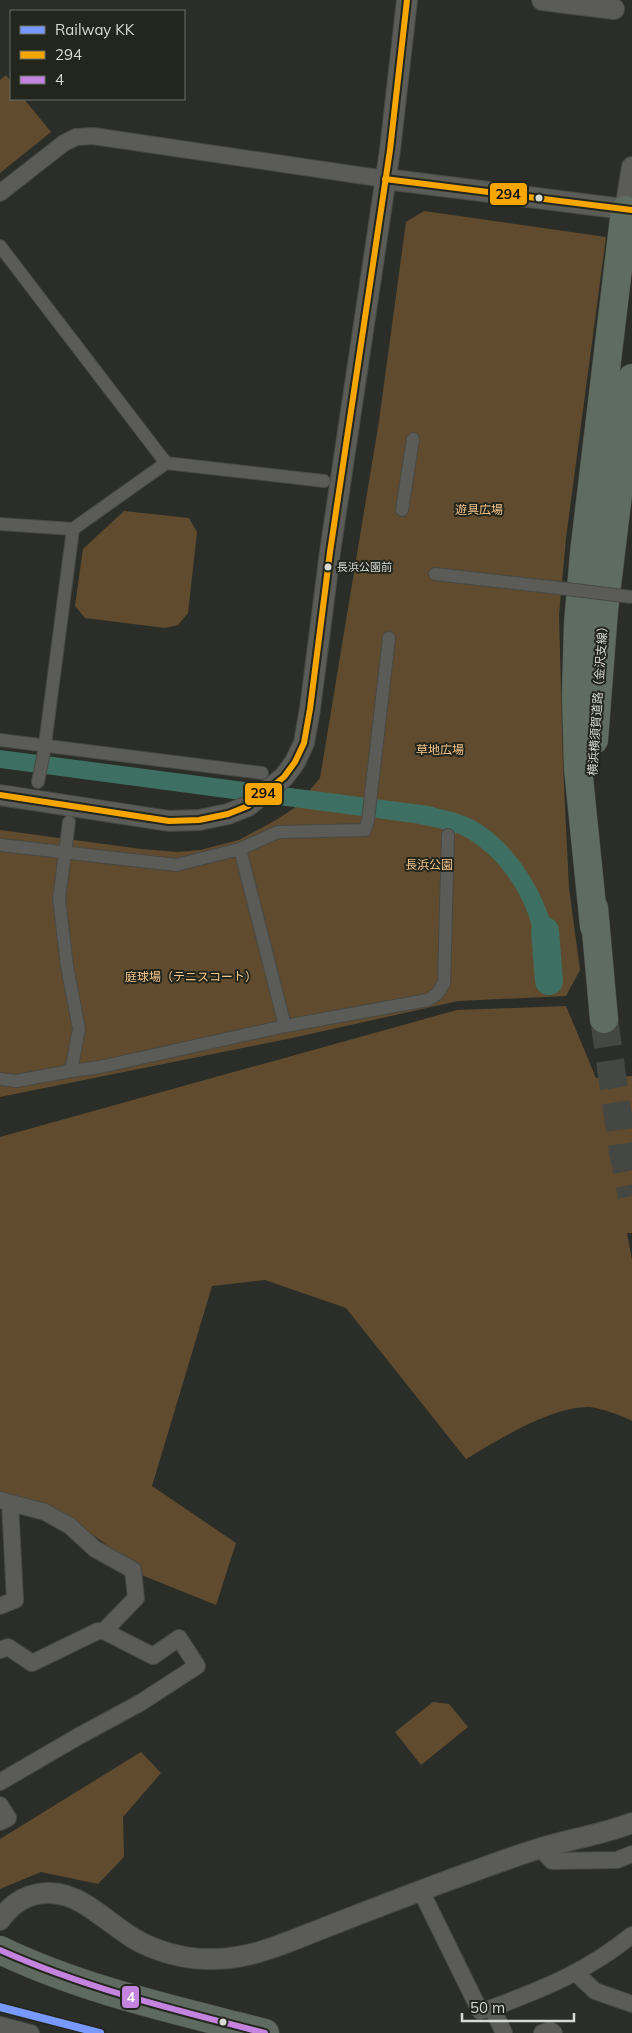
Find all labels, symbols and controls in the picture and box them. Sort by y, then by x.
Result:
legend [10,10,185,100]
text: Railway KK [55,20,135,39]
text: 294 [55,45,82,64]
text: 4 [55,70,64,89]
line badge: 294 [489,182,528,206]
text: 294 [495,185,521,203]
unlabelled marker [534,193,544,203]
park label: 遊具広場 [455,502,503,517]
place label: 長浜公園前 [337,560,392,574]
marker: 長浜公園前 [323,562,333,572]
street label: 横浜横須賀道路（金沢支線） [585,620,610,776]
park label: 草地広場 [416,742,464,757]
line badge: 294 [244,782,283,806]
text: 294 [250,784,276,802]
park label: 長浜公園 [405,857,453,872]
park label: 庭球場（テニスコート） [125,969,257,984]
line badge: 4 [121,1985,140,2009]
text: 4 [127,1988,136,2006]
scale bar [462,1990,574,2022]
text: 50 m [470,1998,505,2017]
unlabelled marker [218,2017,228,2027]

